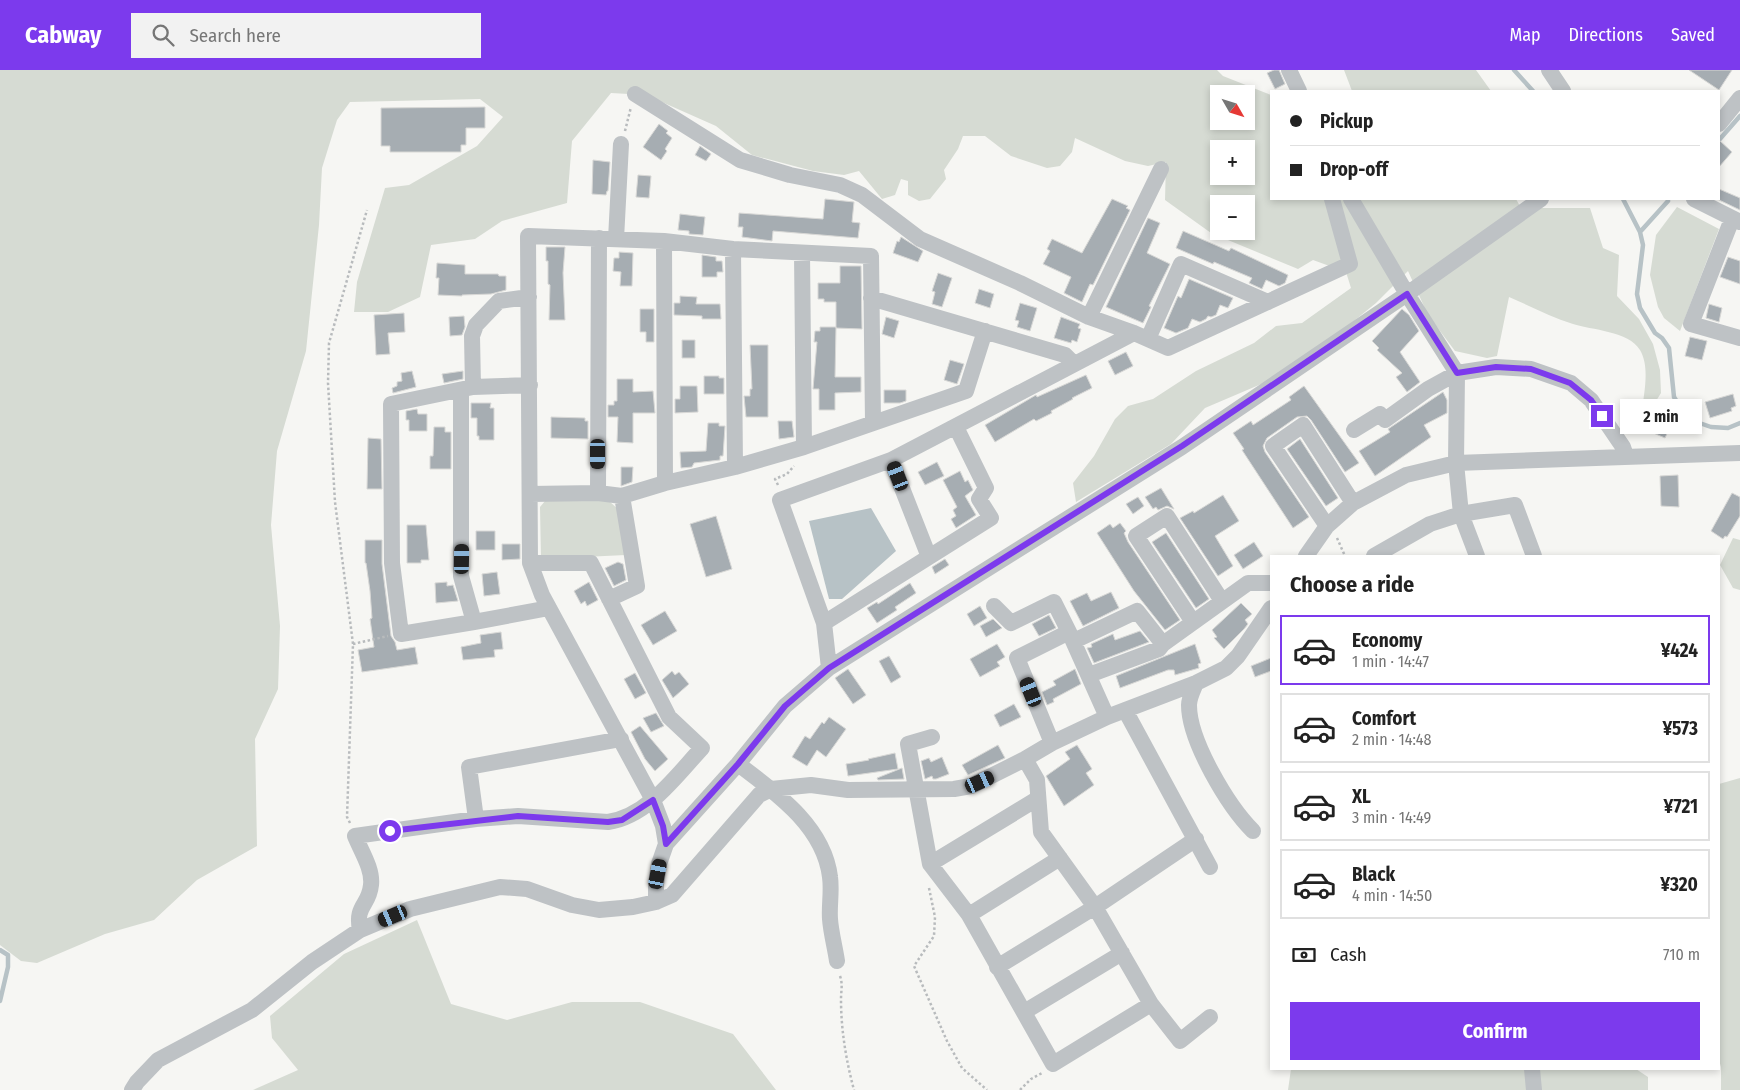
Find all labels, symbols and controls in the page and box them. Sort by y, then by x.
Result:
search box [131,13,481,58]
text: Cabway [25,21,101,49]
icon: search [149,21,177,49]
text: Search here [189,24,281,47]
text: Map [1509,24,1541,46]
text: Directions [1569,24,1643,46]
text: Saved [1671,24,1715,46]
north arrow [1210,85,1255,130]
map controls [1210,85,1255,240]
text: Pickup [1320,110,1373,133]
button: + [1210,140,1255,185]
text: Drop-off [1320,158,1388,181]
button: − [1210,195,1255,240]
callout: 2 min [1620,398,1702,434]
route end [1591,405,1613,427]
text: 2 min [1643,407,1679,426]
car [590,439,605,469]
car [885,459,910,493]
car [454,544,469,574]
text: Choose a ride [1290,571,1414,598]
icon: car [1292,628,1337,673]
text: Economy [1352,629,1422,652]
text: ¥424 [1661,639,1698,662]
text: 1 min · 14:47 [1352,652,1429,671]
car [1018,675,1043,709]
icon: car [1292,706,1337,751]
text: Comfort [1352,707,1416,730]
text: ¥573 [1662,717,1698,740]
text: 2 min · 14:48 [1352,730,1432,749]
car [963,769,996,795]
icon: car [1292,784,1337,829]
text: XL [1352,785,1371,808]
text: ¥721 [1664,795,1698,818]
text: 3 min · 14:49 [1352,808,1431,827]
route start [379,820,401,842]
car [647,858,668,890]
icon: car [1292,862,1337,907]
text: Black [1352,863,1395,886]
text: ¥320 [1660,873,1698,896]
text: 4 min · 14:50 [1352,886,1432,905]
car [376,903,409,929]
icon: cash [1290,941,1318,969]
text: Cash [1330,943,1367,966]
text: 710 m [1663,945,1700,964]
button: Confirm [1290,1002,1700,1060]

